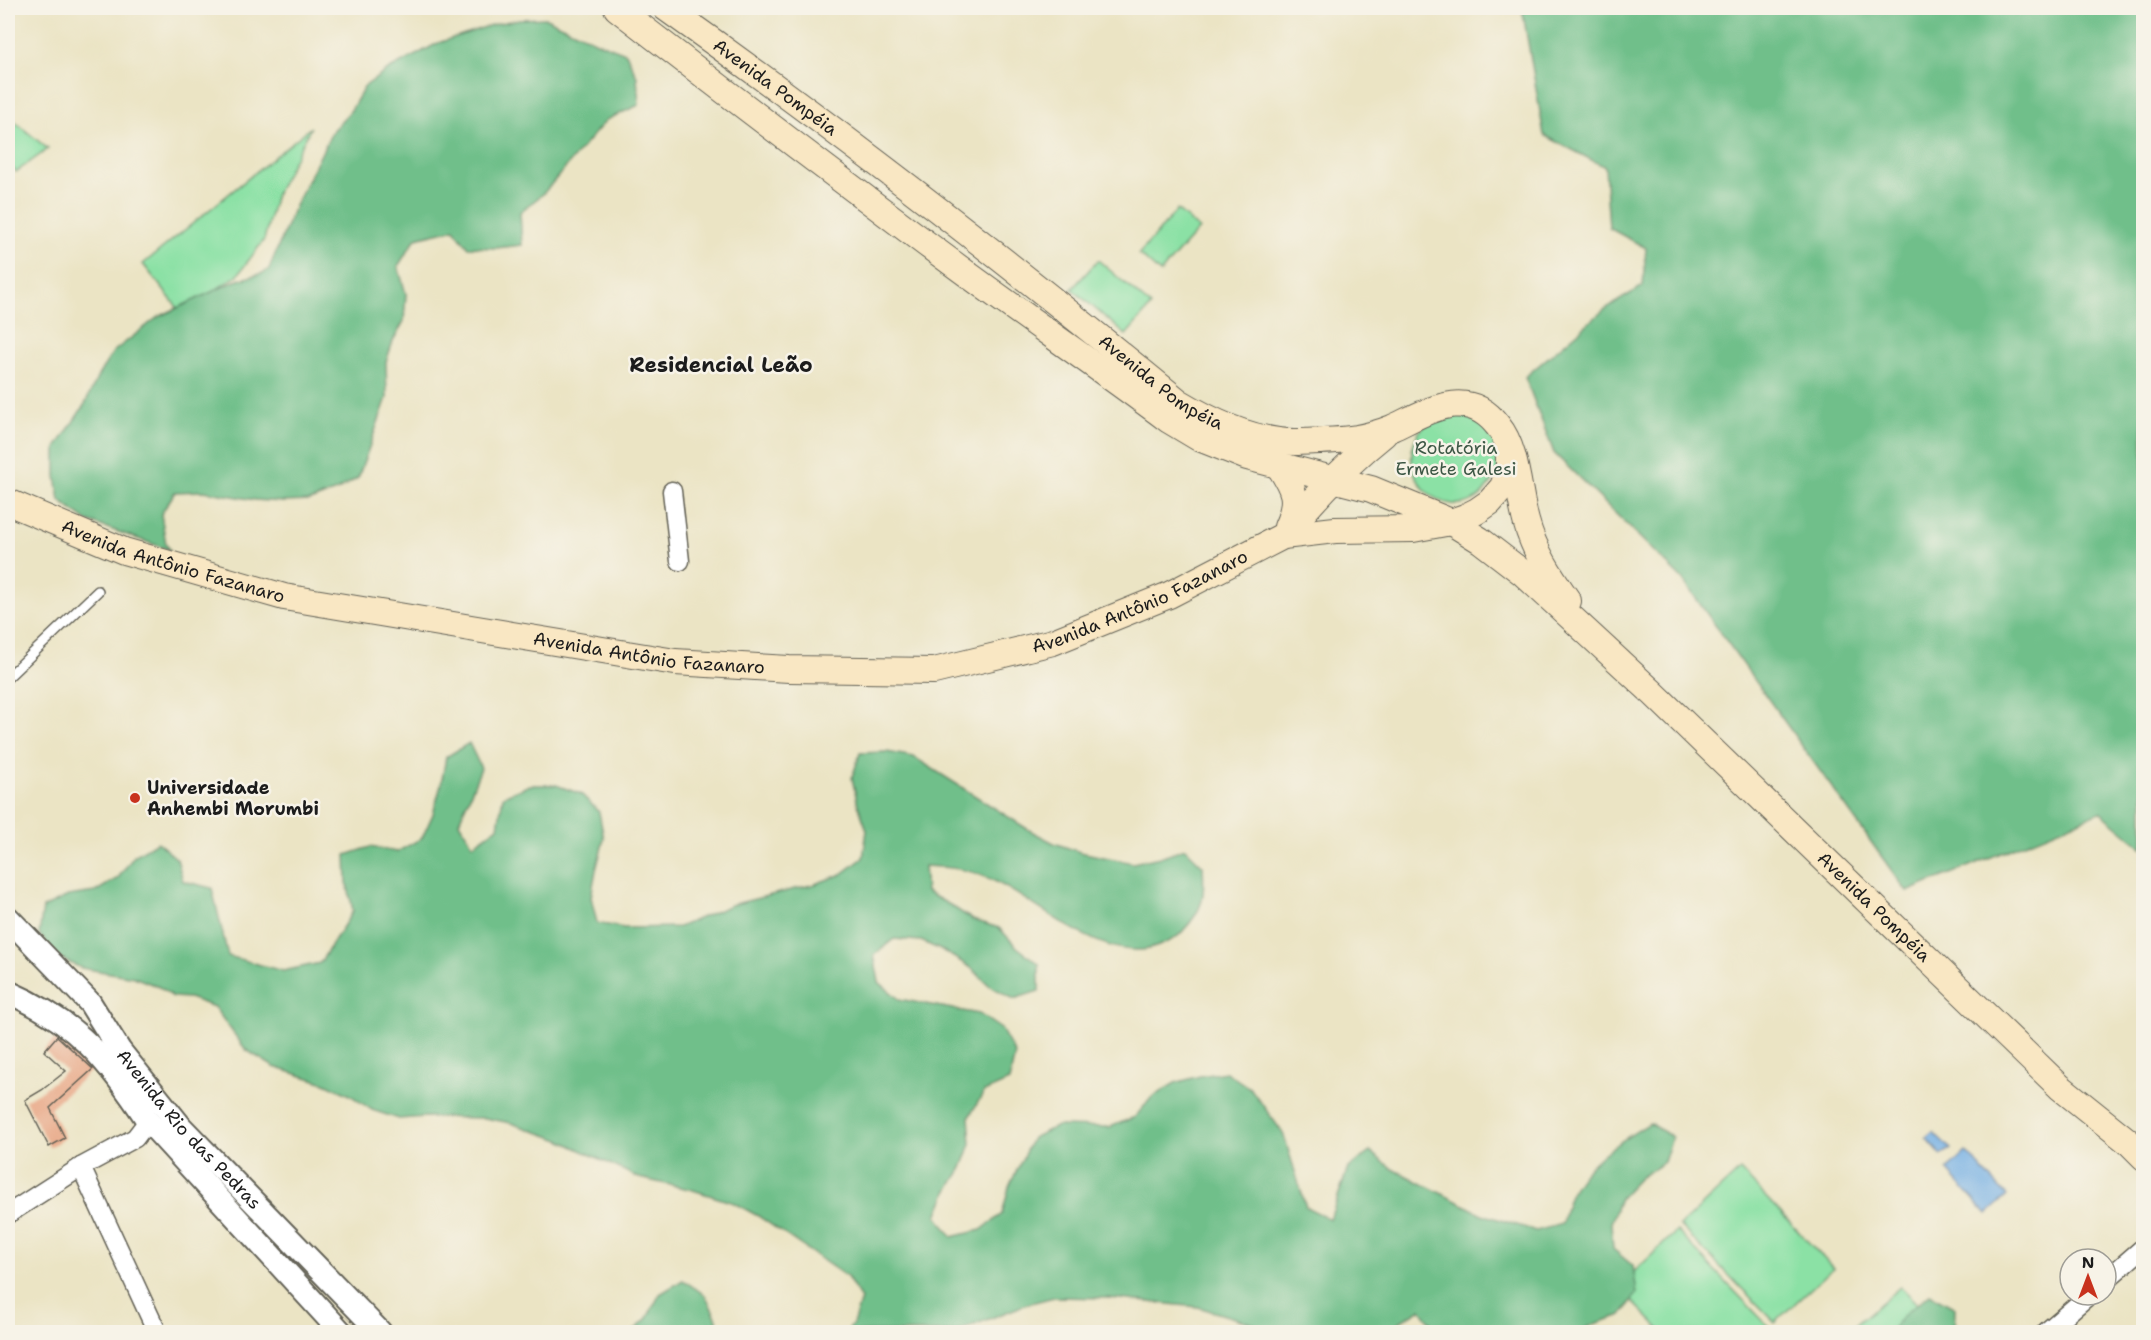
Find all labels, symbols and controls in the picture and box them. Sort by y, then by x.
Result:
street label: Avenida Pompéia [708,34,842,141]
street label: Avenida Pompéia [1093,329,1227,436]
district label: Residencial Leão [629,351,813,379]
park label: Rotatória Ermete Galesi [1395,436,1517,481]
street label: Avenida Antônio Fazanaro [58,514,288,609]
street label: Avenida Antônio Fazanaro [1029,544,1252,659]
street label: Avenida Antônio Fazanaro [531,627,766,679]
place label: Universidade Anhembi Morumbi [147,776,319,821]
marker: Universidade Anhembi Morumbi [128,791,142,805]
street label: Avenida Pompéia [1812,847,1936,967]
street label: Avenida Rio das Pedras [111,1044,266,1215]
north arrow [2058,1247,2118,1307]
text: N [2082,1252,2094,1273]

